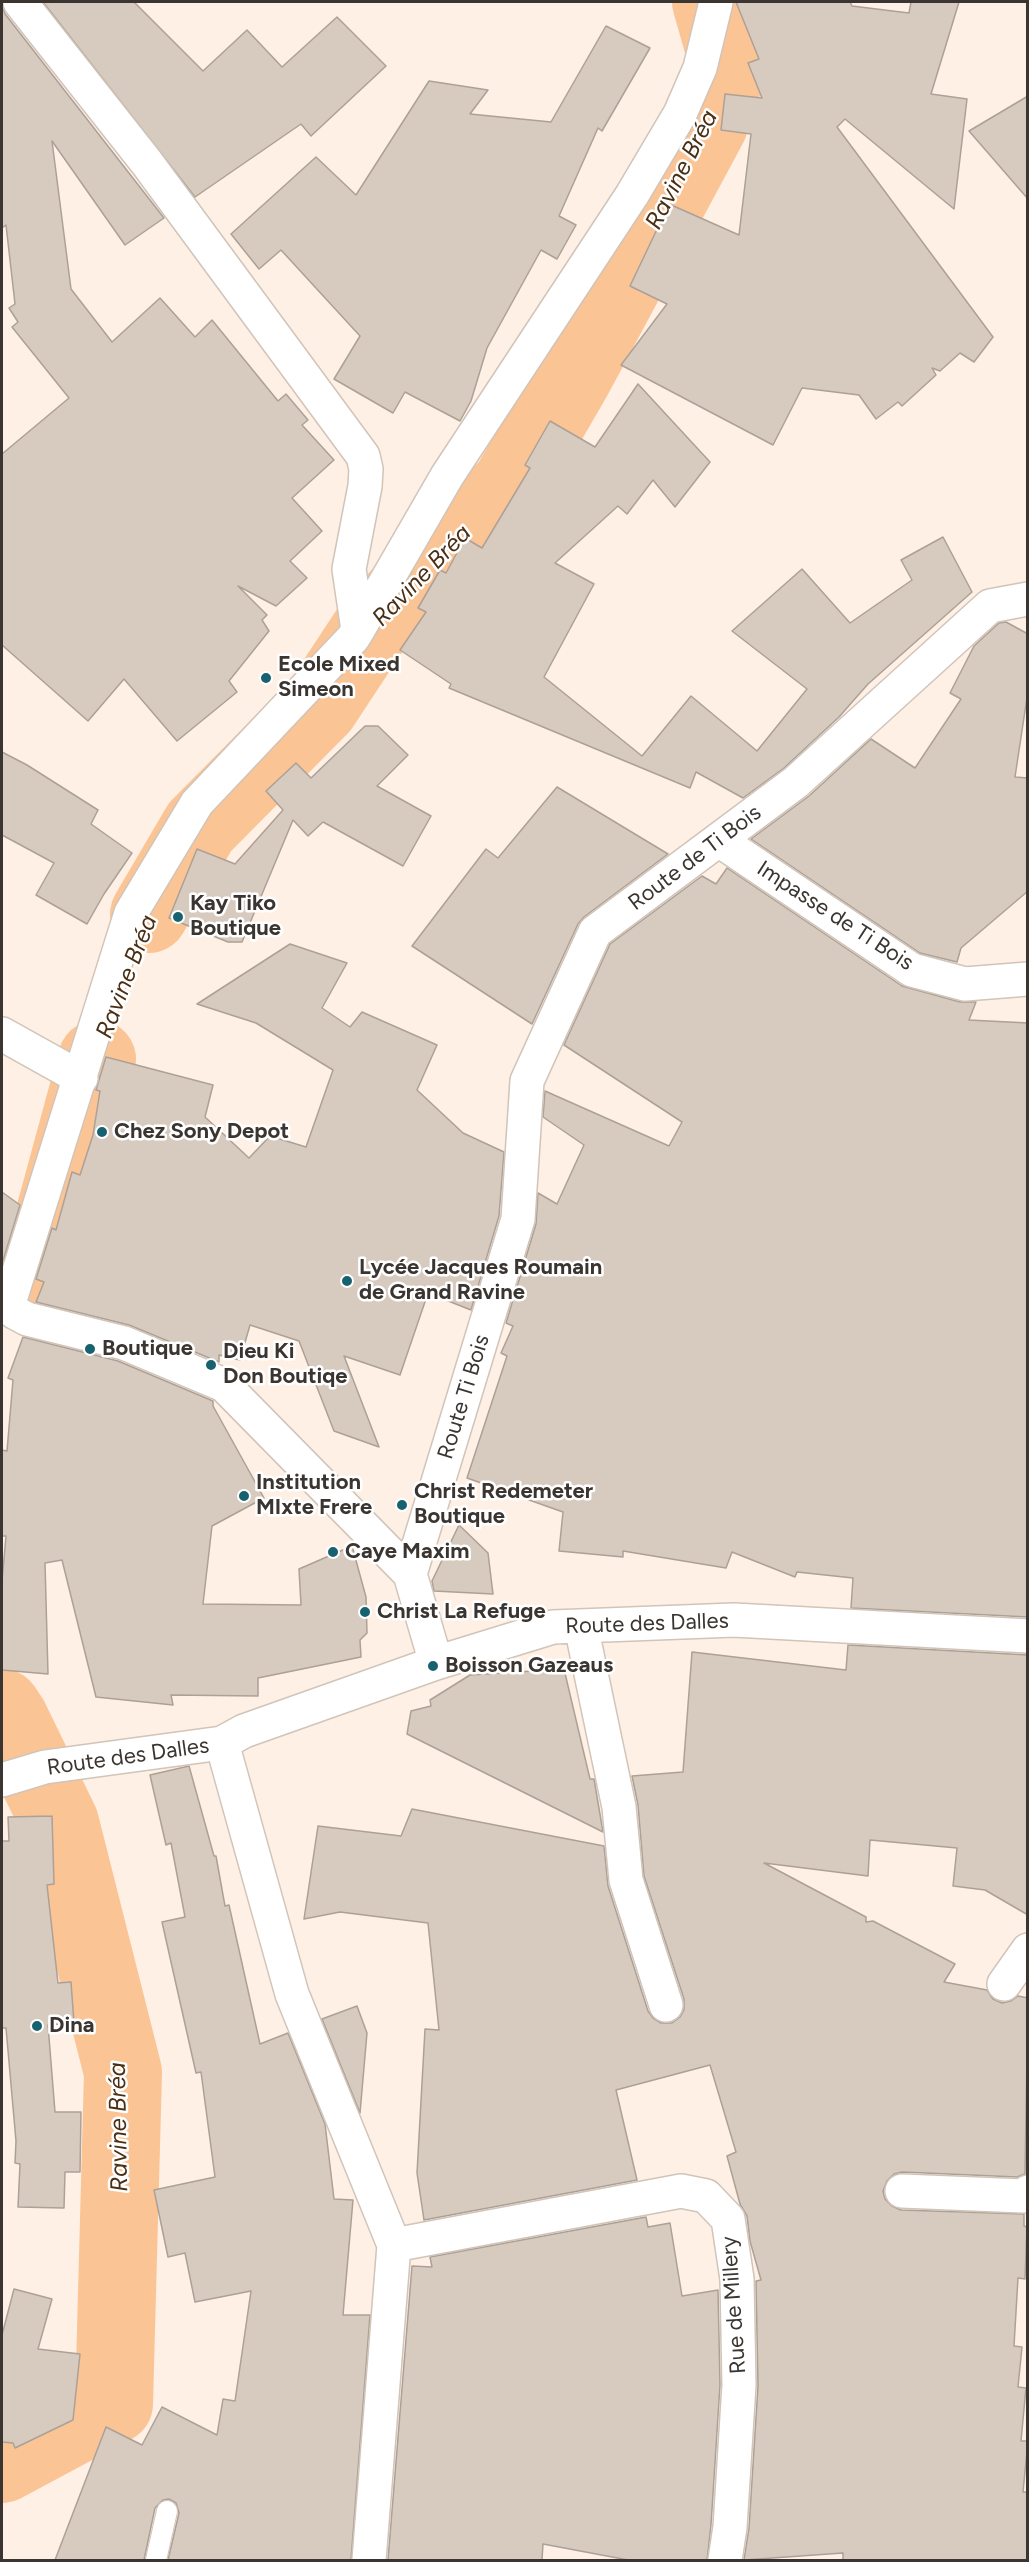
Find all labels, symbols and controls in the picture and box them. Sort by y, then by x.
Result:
water label: Ravine Bréa [640,106,724,234]
water label: Ravine Bréa [367,519,477,633]
place label: Ecole Mixed Simeon [278,652,400,704]
marker: Ecole Mixed Simeon [259,671,273,685]
street label: Route de Ti Bois [624,800,766,916]
street label: Impasse de Ti Bois [752,856,918,976]
place label: Kay Tiko Boutique [190,891,281,942]
marker: Kay Tiko Boutique [171,910,185,924]
water label: Ravine Bréa [90,911,164,1043]
place label: Chez Sony Depot [114,1119,289,1145]
marker: Chez Sony Depot [95,1125,109,1139]
place label: Lycée Jacques Roumain de Grand Ravine [359,1255,602,1306]
marker: Lycée Jacques Roumain de Grand Ravine [340,1274,354,1288]
street label: Route Ti Bois [433,1332,495,1462]
place label: Boutique [102,1336,193,1362]
place label: Dieu Ki Don Boutiqe [223,1339,347,1390]
marker: Boutique [83,1342,97,1356]
marker: Dieu Ki Don Boutiqe [204,1358,218,1372]
place label: Institution MIxte Frere [256,1470,372,1522]
place label: Christ Redemeter Boutique [414,1479,593,1530]
marker: Institution MIxte Frere [237,1489,251,1503]
marker: Christ Redemeter Boutique [395,1498,409,1512]
place label: Caye Maxim [345,1539,469,1565]
marker: Caye Maxim [326,1545,340,1559]
place label: Christ La Refuge [377,1599,546,1625]
marker: Christ La Refuge [358,1605,372,1619]
street label: Route des Dalles [565,1608,729,1640]
place label: Boisson Gazeaus [445,1653,613,1679]
marker: Boisson Gazeaus [426,1659,440,1673]
street label: Route des Dalles [45,1733,211,1781]
place label: Dina [49,2013,94,2039]
marker: Dina [30,2019,44,2033]
water label: Ravine Bréa [103,2062,135,2192]
street label: Rue de Millery [716,2235,752,2375]

